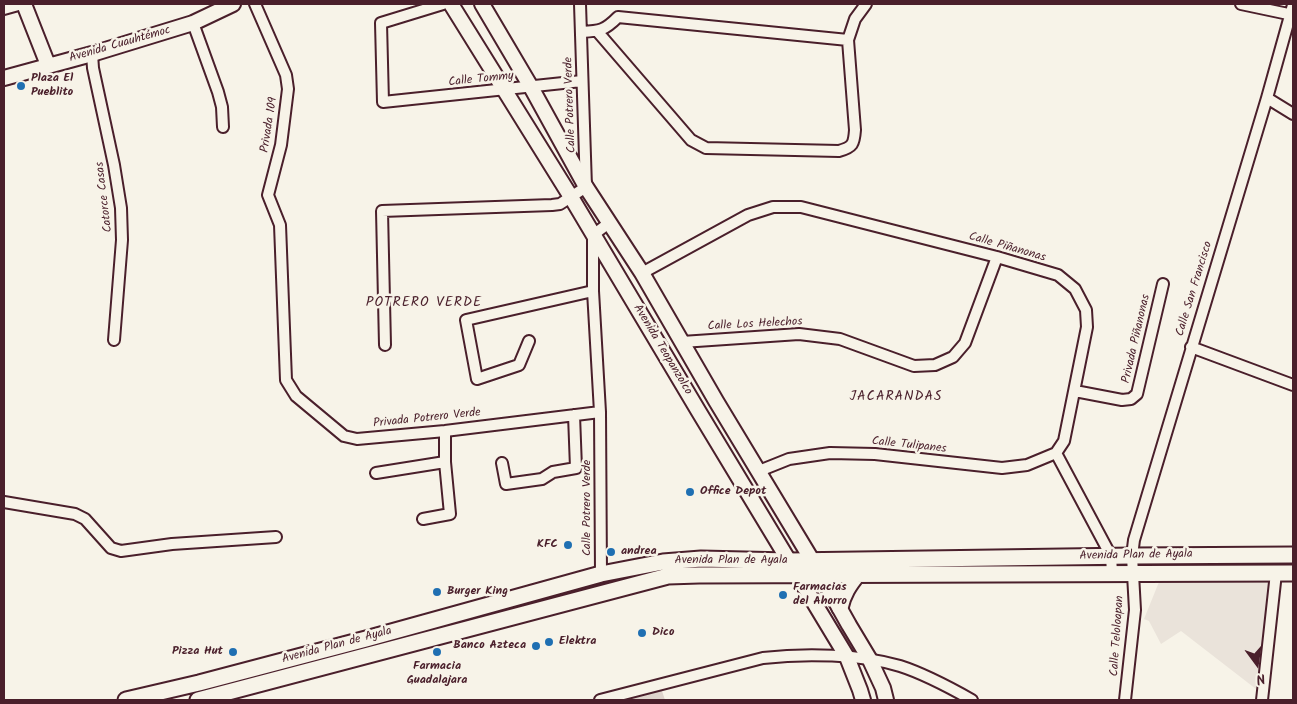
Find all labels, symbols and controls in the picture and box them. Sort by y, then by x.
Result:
street label: Avenida Cuauhtémoc [68,24,172,66]
street label: Calle Potrero Verde [562,57,580,153]
street label: Calle Tommy [448,69,514,91]
place label: Plaza El Pueblito [31,72,73,100]
marker: Plaza El Pueblito [15,80,27,92]
street label: Privada 109 [259,96,281,154]
street label: Catorce Casas [94,161,116,233]
street label: Calle Piñanonas [967,230,1047,266]
street label: Calle San Francisco [1174,240,1216,338]
street label: Privada Piñanonas [1120,293,1154,385]
district label: POTRERO VERDE [364,296,484,312]
street label: Avenida Teopanzolco [629,302,695,398]
street label: Calle Los Helechos [707,315,803,335]
district label: JACARANDAS [848,390,944,406]
street label: Privada Potrero Verde [373,406,481,432]
street label: Calle Tulipanes [871,435,947,457]
street label: Calle Potrero Verde [581,460,595,556]
place label: Office Depot [700,485,766,499]
marker: Office Depot [684,486,696,498]
place label: KFC [537,538,558,552]
marker: KFC [562,539,574,551]
place label: andrea [621,545,657,559]
marker: andrea [605,546,617,558]
street label: Avenida Plan de Ayala [1079,548,1193,564]
street label: Avenida Plan de Ayala [674,554,788,568]
place label: Farmacias del Ahorro [793,581,847,609]
place label: Burger King [447,585,508,599]
marker: Burger King [431,586,443,598]
marker: Farmacias del Ahorro [777,589,789,601]
street label: Calle Teloloapan [1108,595,1128,677]
street label: Avenida Plan de Ayala [281,624,393,668]
place label: Dico [652,626,674,640]
marker: Dico [636,627,648,639]
place label: Elektra [559,635,596,649]
marker: Elektra [543,636,555,648]
place label: Banco Azteca [453,639,526,653]
north arrow [1232,639,1282,689]
marker: Banco Azteca [530,640,542,652]
place label: Pizza Hut [172,645,223,659]
marker: Pizza Hut [227,646,239,658]
marker: Farmacia Guadalajara [431,646,443,658]
place label: Farmacia Guadalajara [407,660,467,688]
text: N [1254,667,1268,690]

